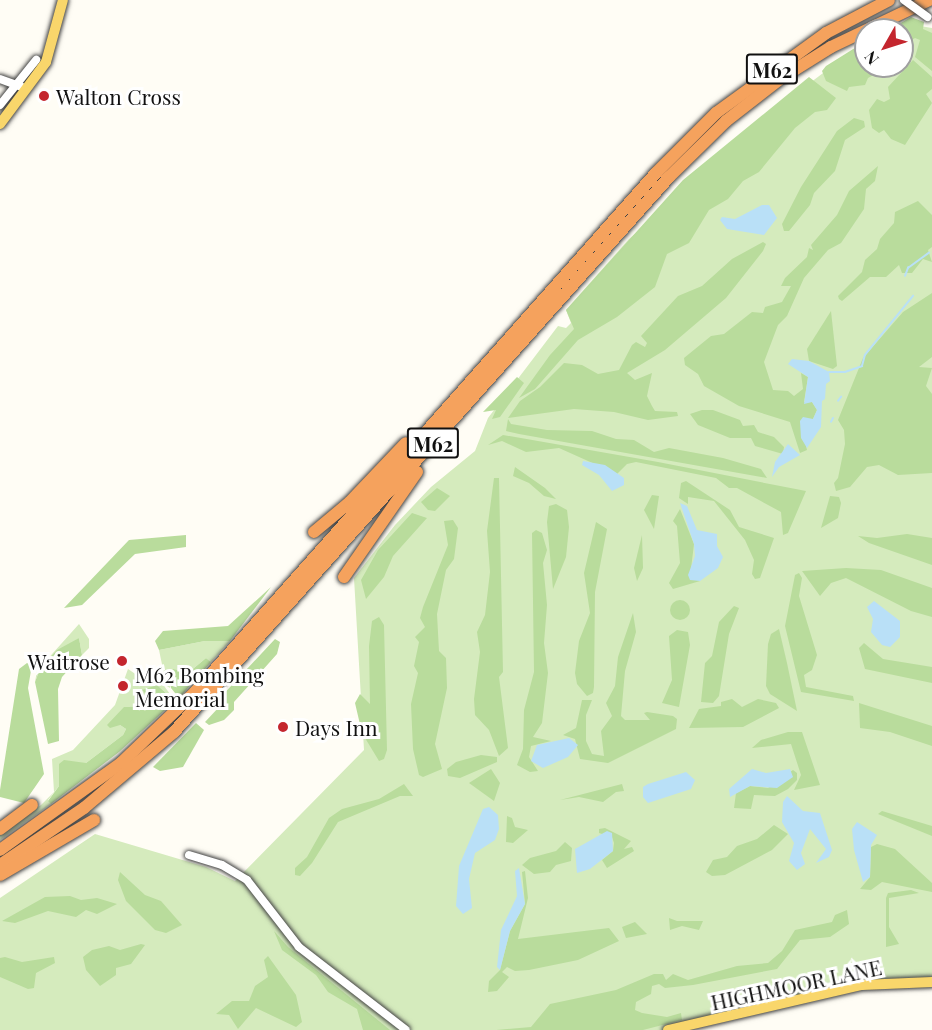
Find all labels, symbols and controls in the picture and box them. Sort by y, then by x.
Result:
north arrow [854,18,914,78]
text: N [859,47,883,69]
road number: M62 [745,52,799,86]
place label: Walton Cross [56,83,181,109]
marker: Walton Cross [37,89,51,103]
road number: M62 [406,426,460,460]
place label: Waitrose [28,648,110,674]
marker: Waitrose [115,654,129,668]
place label: M62 Bombing Memorial [135,661,264,711]
marker: M62 Bombing Memorial [116,679,130,693]
place label: Days Inn [295,714,378,740]
marker: Days Inn [276,720,290,734]
street label: HIGHMOOR LANE [708,954,884,1014]

